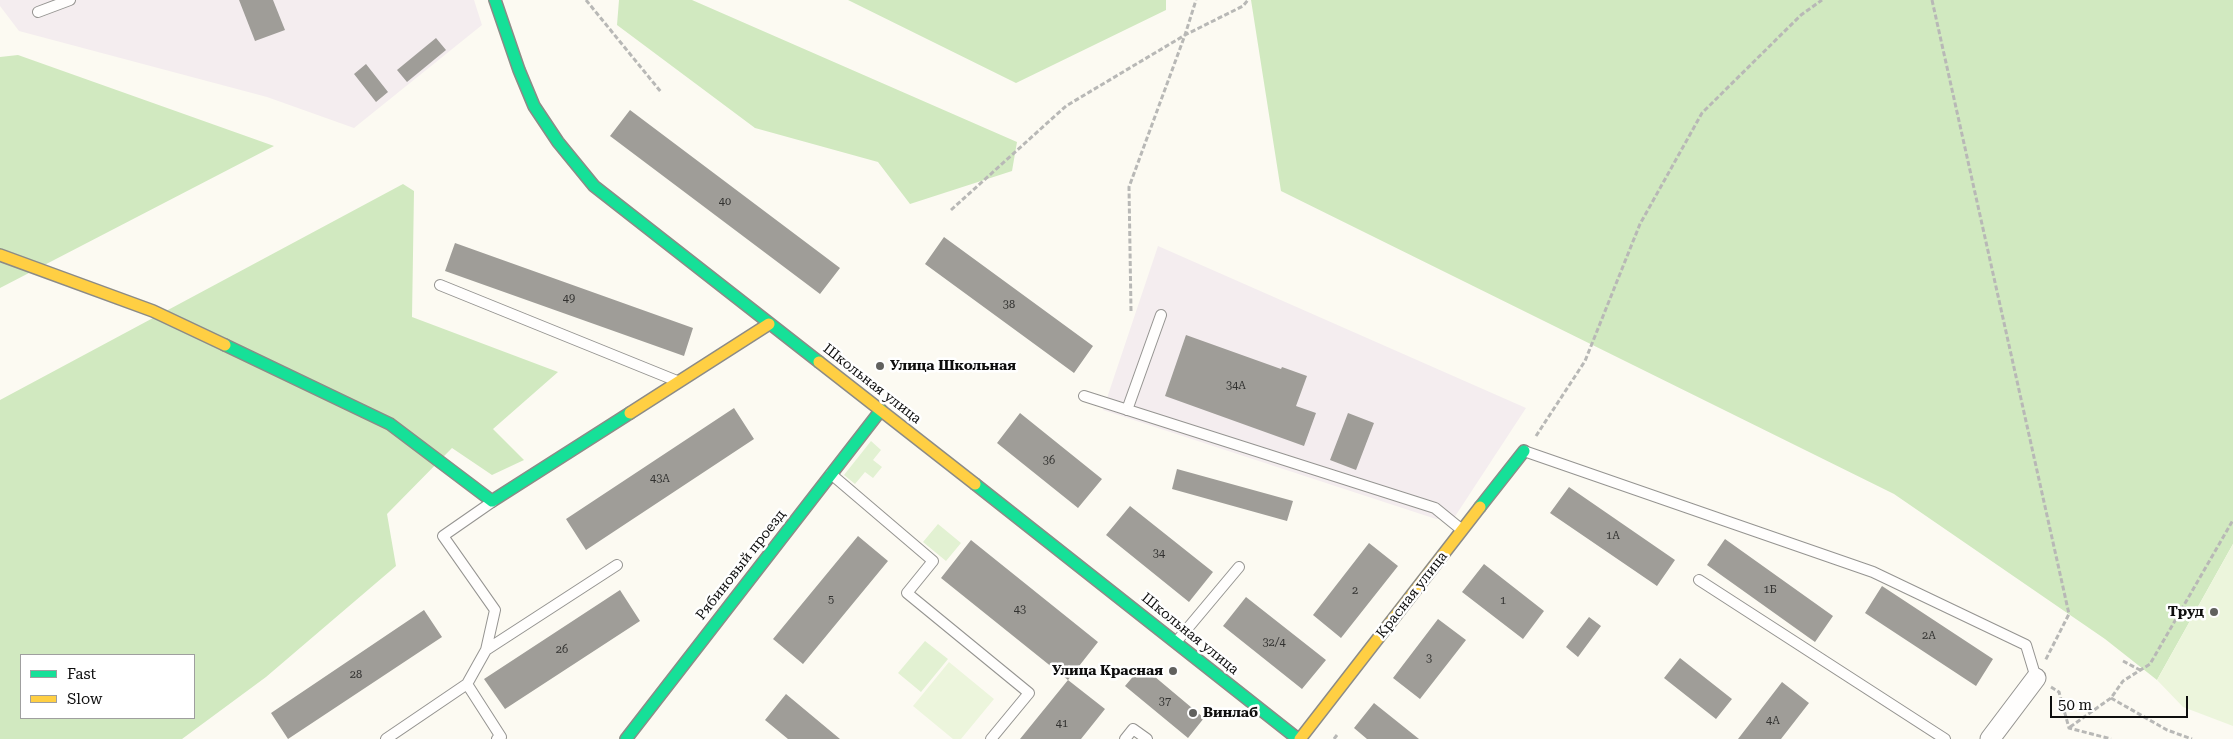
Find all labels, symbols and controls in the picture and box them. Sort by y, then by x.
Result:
house number: 40 [719,195,731,209]
house number: 49 [563,292,575,306]
house number: 38 [1003,298,1015,312]
street label: Школьная улица [819,340,925,428]
place label: Улица Школьная [890,358,1016,374]
marker: Улица Школьная [874,360,886,372]
house number: 34А [1226,379,1246,393]
house number: 36 [1043,454,1055,468]
house number: 43А [650,472,670,486]
street label: Рябиновый проезд [693,506,789,624]
house number: 1А [1606,529,1620,543]
house number: 34 [1153,547,1165,561]
street label: Красная улица [1373,548,1451,642]
house number: 1Б [1763,583,1777,597]
house number: 2 [1352,584,1358,598]
street label: Школьная улица [1138,590,1242,678]
house number: 5 [828,593,834,607]
house number: 1 [1500,594,1506,608]
house number: 43 [1014,603,1026,617]
place label: Труд [2168,604,2204,620]
marker: Труд [2208,606,2220,618]
house number: 2А [1922,629,1936,643]
house number: 32/4 [1262,636,1286,650]
house number: 26 [556,643,568,657]
house number: 3 [1426,652,1432,666]
legend [20,654,195,719]
place label: Улица Красная [1052,663,1163,679]
text: Fast [67,665,96,683]
marker: Улица Красная [1167,665,1179,677]
house number: 28 [350,668,362,682]
scale bar [2053,686,2190,718]
text: Slow [67,690,102,708]
house number: 37 [1159,695,1171,709]
text: 50 m [2058,696,2092,714]
place label: Винлаб [1203,705,1258,721]
marker: Винлаб [1187,707,1199,719]
house number: 4А [1766,714,1780,728]
house number: 41 [1056,717,1068,731]

